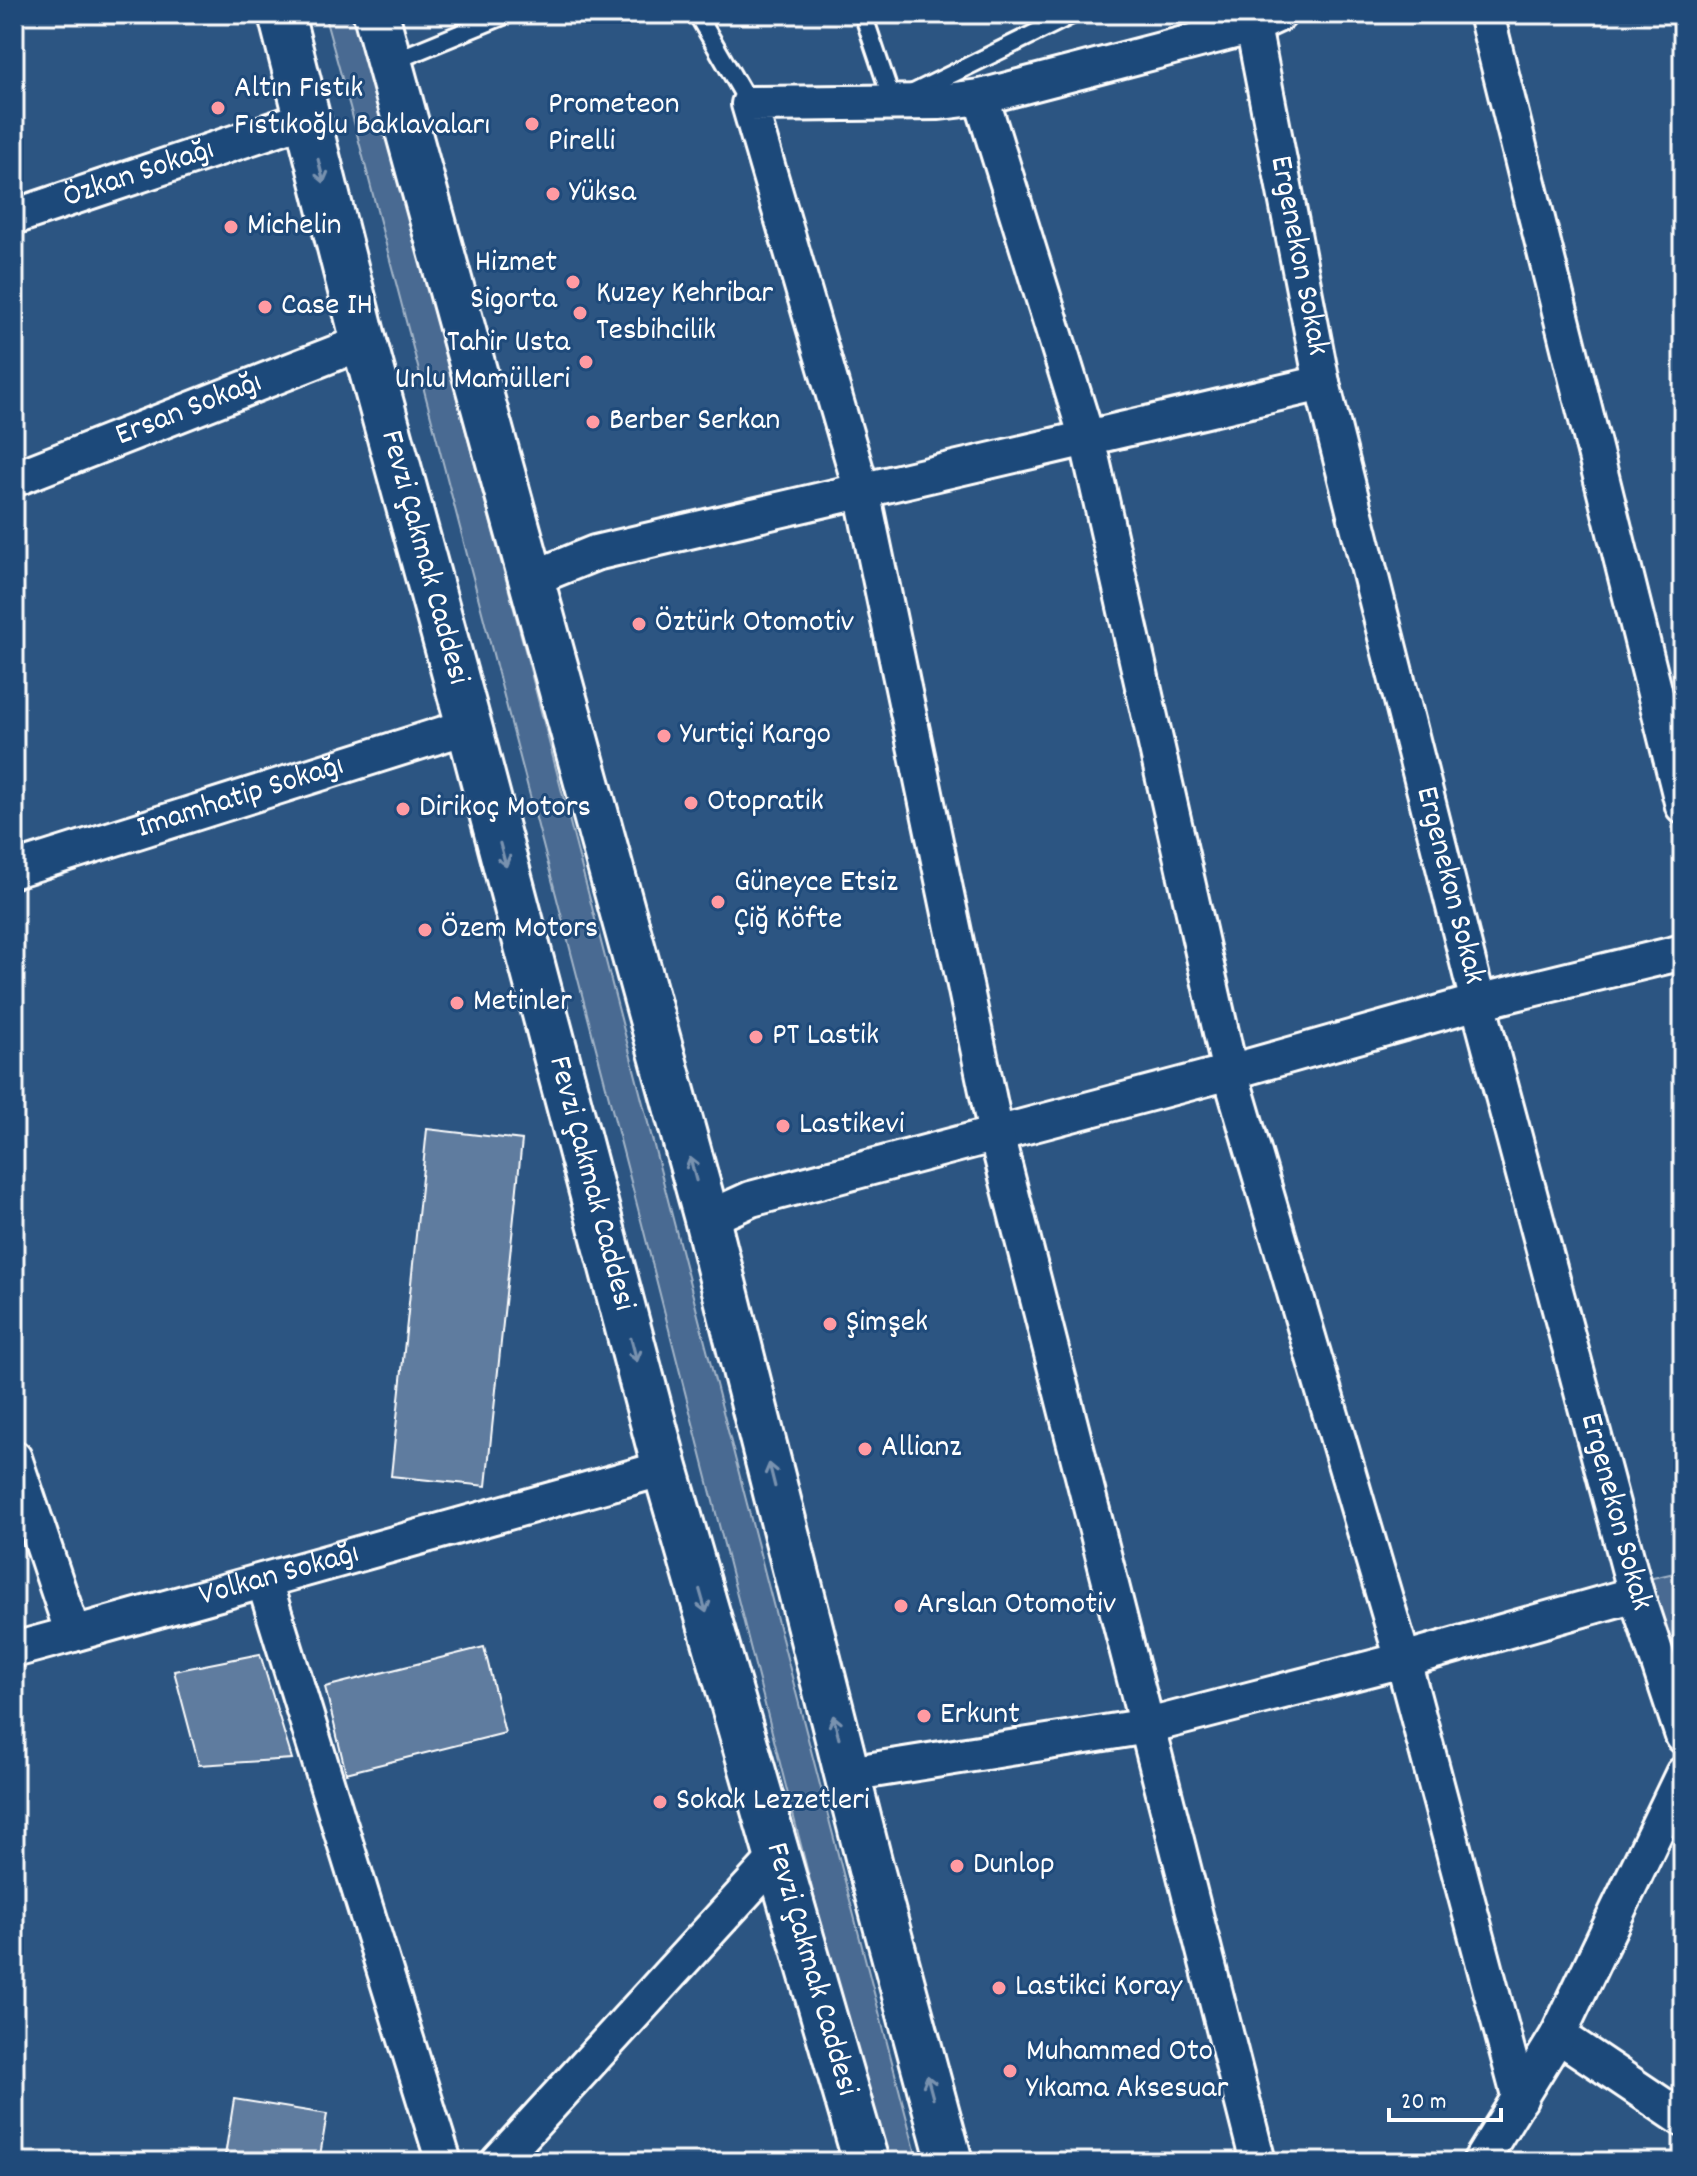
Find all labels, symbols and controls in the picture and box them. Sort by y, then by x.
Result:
place label: Altın Fıstık Fıstıkoğlu Baklavaları [234,67,490,150]
place label: Prometeon Pirelli [548,83,680,166]
marker: Altın Fıstık Fıstıkoğlu Baklavaları [209,99,227,117]
marker: Prometeon Pirelli [523,115,541,133]
street label: Özkan Sokağı [58,128,221,222]
street label: Ergenekon Sokak [1256,152,1339,360]
one-way arrow [315,157,330,183]
place label: Yüksa [569,171,637,217]
marker: Yüksa [544,185,562,203]
place label: Michelin [247,204,341,250]
marker: Michelin [222,218,240,236]
place label: Hizmet Sigorta [470,241,558,324]
place label: Kuzey Kehribar Tesbihcilik [596,272,773,355]
marker: Hizmet Sigorta [564,273,582,291]
place label: Case IH [281,284,373,330]
marker: Case IH [256,298,274,316]
marker: Kuzey Kehribar Tesbihcilik [571,304,589,322]
place label: Tahir Usta Unlu Mamülleri [394,321,571,404]
marker: Tahir Usta Unlu Mamülleri [577,353,595,371]
street label: Ersan Sokağı [109,361,269,460]
place label: Berber Serkan [609,399,780,445]
marker: Berber Serkan [584,413,602,431]
street label: Fevzi Çakmak Caddesi [366,425,480,690]
place label: Öztürk Otomotiv [655,601,854,647]
marker: Öztürk Otomotiv [630,615,648,633]
place label: Yurtiçi Kargo [680,713,831,759]
marker: Yurtiçi Kargo [655,727,673,745]
street label: İmamhatip Sokağı [132,744,350,852]
place label: Otopratik [707,780,824,826]
street label: Ergenekon Sokak [1402,782,1496,990]
place label: Dirikoç Motors [419,786,591,832]
marker: Otopratik [682,794,700,812]
marker: Dirikoç Motors [394,800,412,818]
one-way arrow [497,842,512,867]
place label: Güneyce Etsiz Çiğ Köfte [734,861,898,944]
marker: Güneyce Etsiz Çiğ Köfte [709,893,727,911]
place label: Özem Motors [441,907,598,953]
marker: Özem Motors [416,921,434,939]
place label: Metinler [473,980,572,1026]
marker: Metinler [448,994,466,1012]
place label: PT Lastik [772,1014,879,1060]
marker: PT Lastik [747,1028,765,1046]
street label: Fevzi Çakmak Caddesi [534,1051,646,1316]
place label: Lastikevi [799,1103,905,1149]
marker: Lastikevi [774,1117,792,1135]
one-way arrow [685,1156,700,1182]
place label: Şimşek [846,1301,928,1347]
marker: Şimşek [821,1315,839,1333]
one-way arrow [627,1337,642,1363]
street label: Ergenekon Sokak [1566,1408,1663,1617]
place label: Allianz [881,1426,962,1472]
marker: Allianz [856,1440,874,1458]
one-way arrow [763,1462,778,1488]
street label: Volkan Sokağı [194,1532,365,1620]
place label: Arslan Otomotiv [917,1583,1116,1629]
one-way arrow [696,1587,711,1613]
marker: Arslan Otomotiv [892,1597,910,1615]
place label: Erkunt [940,1693,1020,1739]
marker: Erkunt [915,1707,933,1725]
one-way arrow [827,1714,842,1740]
place label: Sokak Lezzetleri [676,1779,870,1825]
marker: Sokak Lezzetleri [651,1793,669,1811]
street label: Fevzi Çakmak Caddesi [752,1837,869,2102]
place label: Dunlop [973,1843,1055,1889]
marker: Dunlop [948,1857,966,1875]
place label: Lastikci Koray [1015,1965,1183,2011]
marker: Lastikci Koray [990,1979,1008,1997]
place label: Muhammed Oto Yıkama Aksesuar [1026,2030,1228,2113]
marker: Muhammed Oto Yıkama Aksesuar [1001,2062,1019,2080]
scale bar [1389,2072,1501,2122]
one-way arrow [922,2074,937,2100]
text: 20 m [1401,2086,1447,2120]

